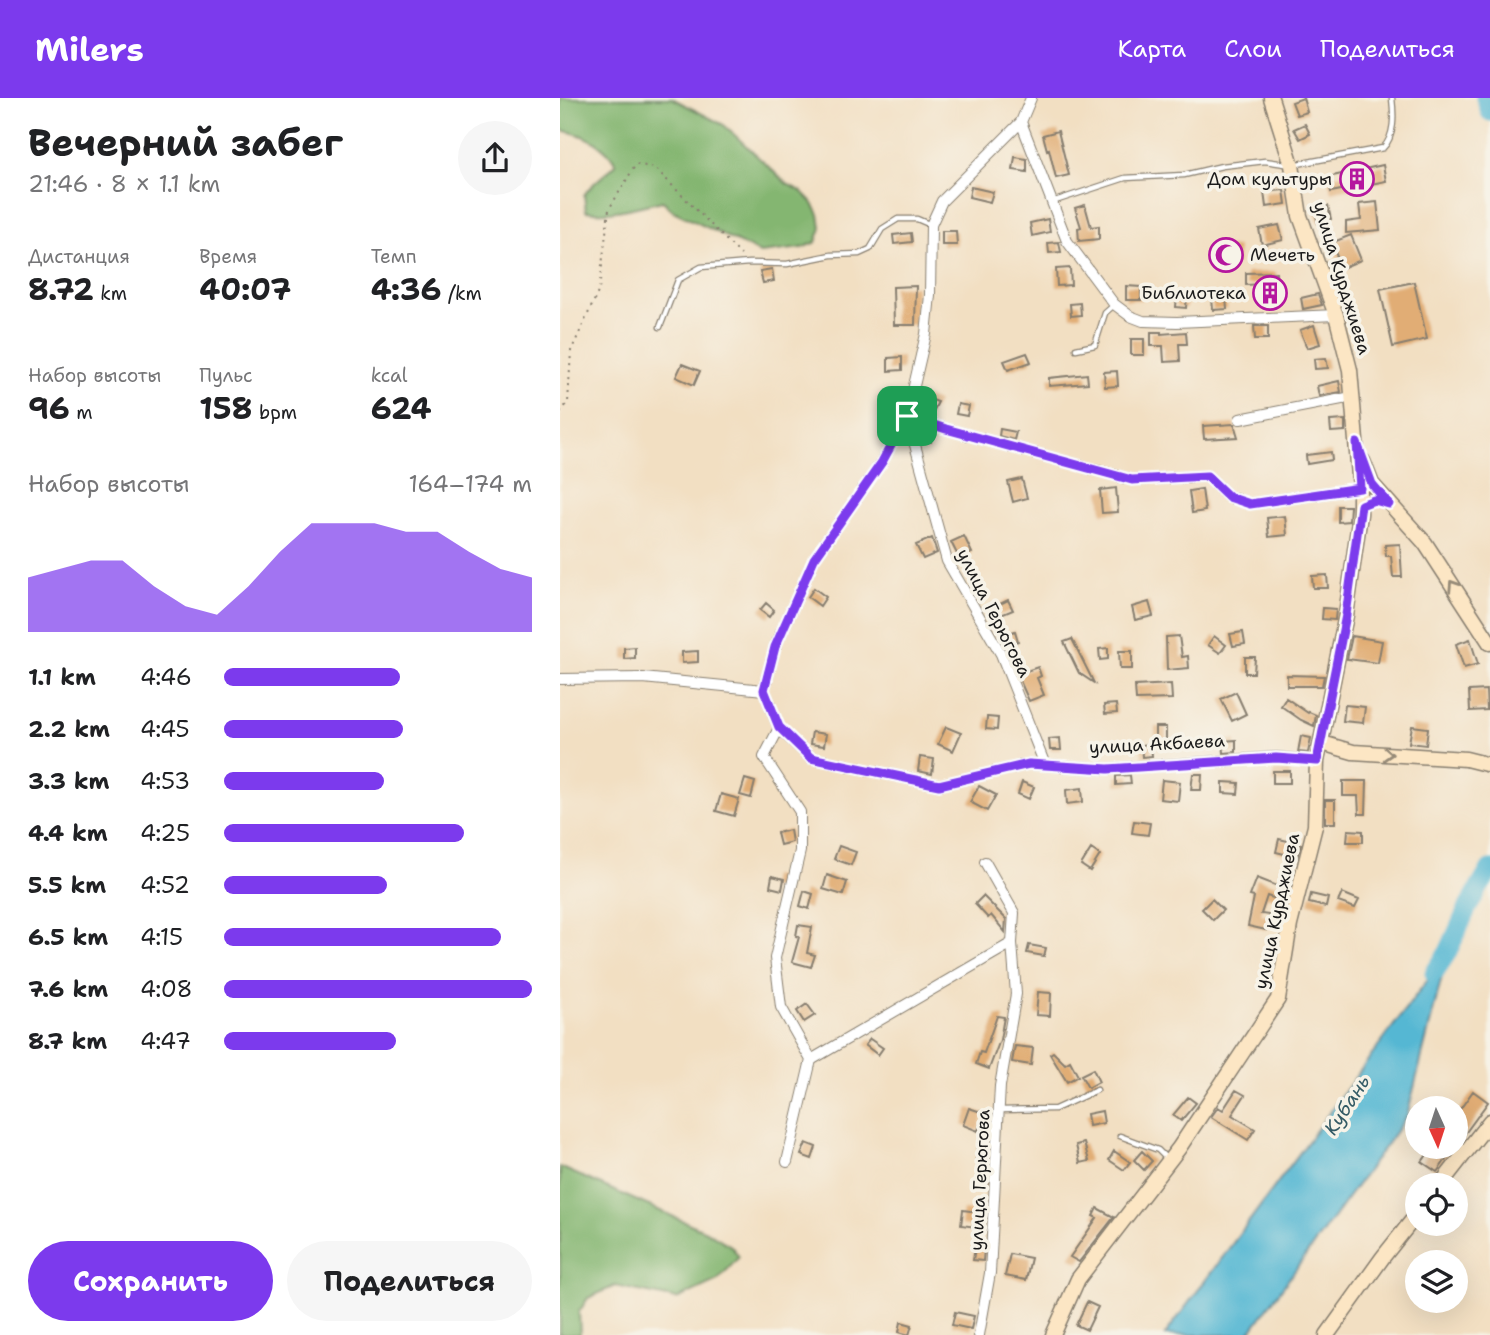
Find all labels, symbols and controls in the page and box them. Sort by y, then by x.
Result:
text: Milers [35,27,144,72]
text: Карта [1118,33,1186,65]
text: Слои [1224,33,1282,65]
text: Поделиться [1320,33,1455,65]
text: Вечерний забег [28,117,343,168]
button: share [458,121,532,195]
building icon: Дом культуры [1338,160,1376,198]
place label: Дом культуры [1207,167,1332,191]
text: 21:46 · 8 × 1.1 km [28,169,220,199]
street label: улица Курджиева [1307,199,1377,357]
mosque icon: Мечеть [1207,236,1245,274]
place label: Мечеть [1250,243,1315,267]
text: Дистанция [28,244,130,269]
text: Время [199,244,257,269]
text: Темп [371,244,417,269]
text: 8.72 [28,269,94,310]
text: 40:07 [199,269,291,310]
text: 4:36 [371,269,442,310]
building icon: Библиотека [1251,274,1289,312]
text: km [94,281,127,306]
text: /km [442,281,482,306]
place label: Библиотека [1141,281,1246,305]
text: Набор высоты [28,363,161,388]
text: Пульс [199,363,253,388]
text: kcal [371,363,408,388]
pin [877,386,937,446]
text: 96 [28,388,70,429]
text: 158 [199,388,253,429]
text: 624 [371,388,431,429]
icon: arrive [888,397,926,435]
text: m [70,400,93,425]
text: bpm [253,400,297,425]
text: Набор высоты [28,469,189,499]
text: 164–174 m [408,469,532,499]
street label: улица Герюгова [951,545,1037,681]
one-way arrow [1449,580,1461,593]
text: 1.1 km [28,662,96,692]
text: 4:46 [140,662,192,692]
text: 2.2 km [28,714,110,744]
text: 4:45 [140,714,190,744]
street label: улица Акбаева [1089,728,1225,760]
one-way arrow [1383,747,1394,762]
text: 3.3 km [28,766,109,796]
text: 4:53 [140,766,190,796]
text: 4.4 km [28,818,108,848]
text: 4:25 [140,818,190,848]
street label: улица Курджиева [1249,831,1305,991]
text: 5.5 km [28,870,106,900]
text: 4:52 [140,870,190,900]
text: 6.5 km [28,922,108,952]
text: 4:15 [140,922,183,952]
text: 7.6 km [28,974,108,1004]
text: 4:08 [140,974,193,1004]
text: 8.7 km [28,1026,107,1056]
text: 4:47 [140,1026,191,1056]
water label: Кубань [1318,1070,1376,1140]
north arrow [1405,1096,1468,1158]
map controls [1405,1096,1468,1313]
street label: улица Герюгова [964,1109,996,1251]
button: locate [1405,1173,1468,1236]
button: Сохранить [28,1241,273,1321]
button: Поделиться [287,1241,532,1321]
button: layers [1405,1250,1468,1313]

